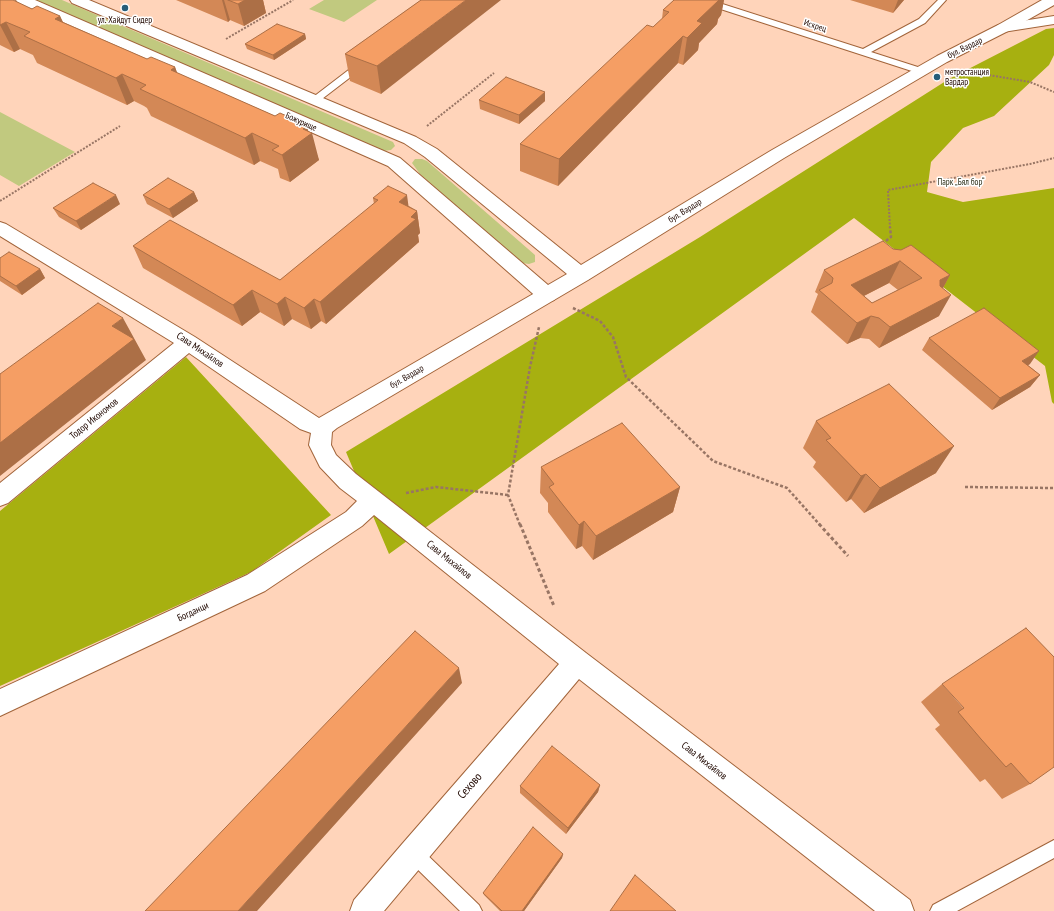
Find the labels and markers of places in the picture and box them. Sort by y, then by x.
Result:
marker: ул. Хайдут Сидер [120,3,130,13]
place label: ул. Хайдут Сидер [98,15,152,25]
place label: метростанция Вардар [945,67,989,88]
marker: метростанция Вардар [932,72,942,82]

